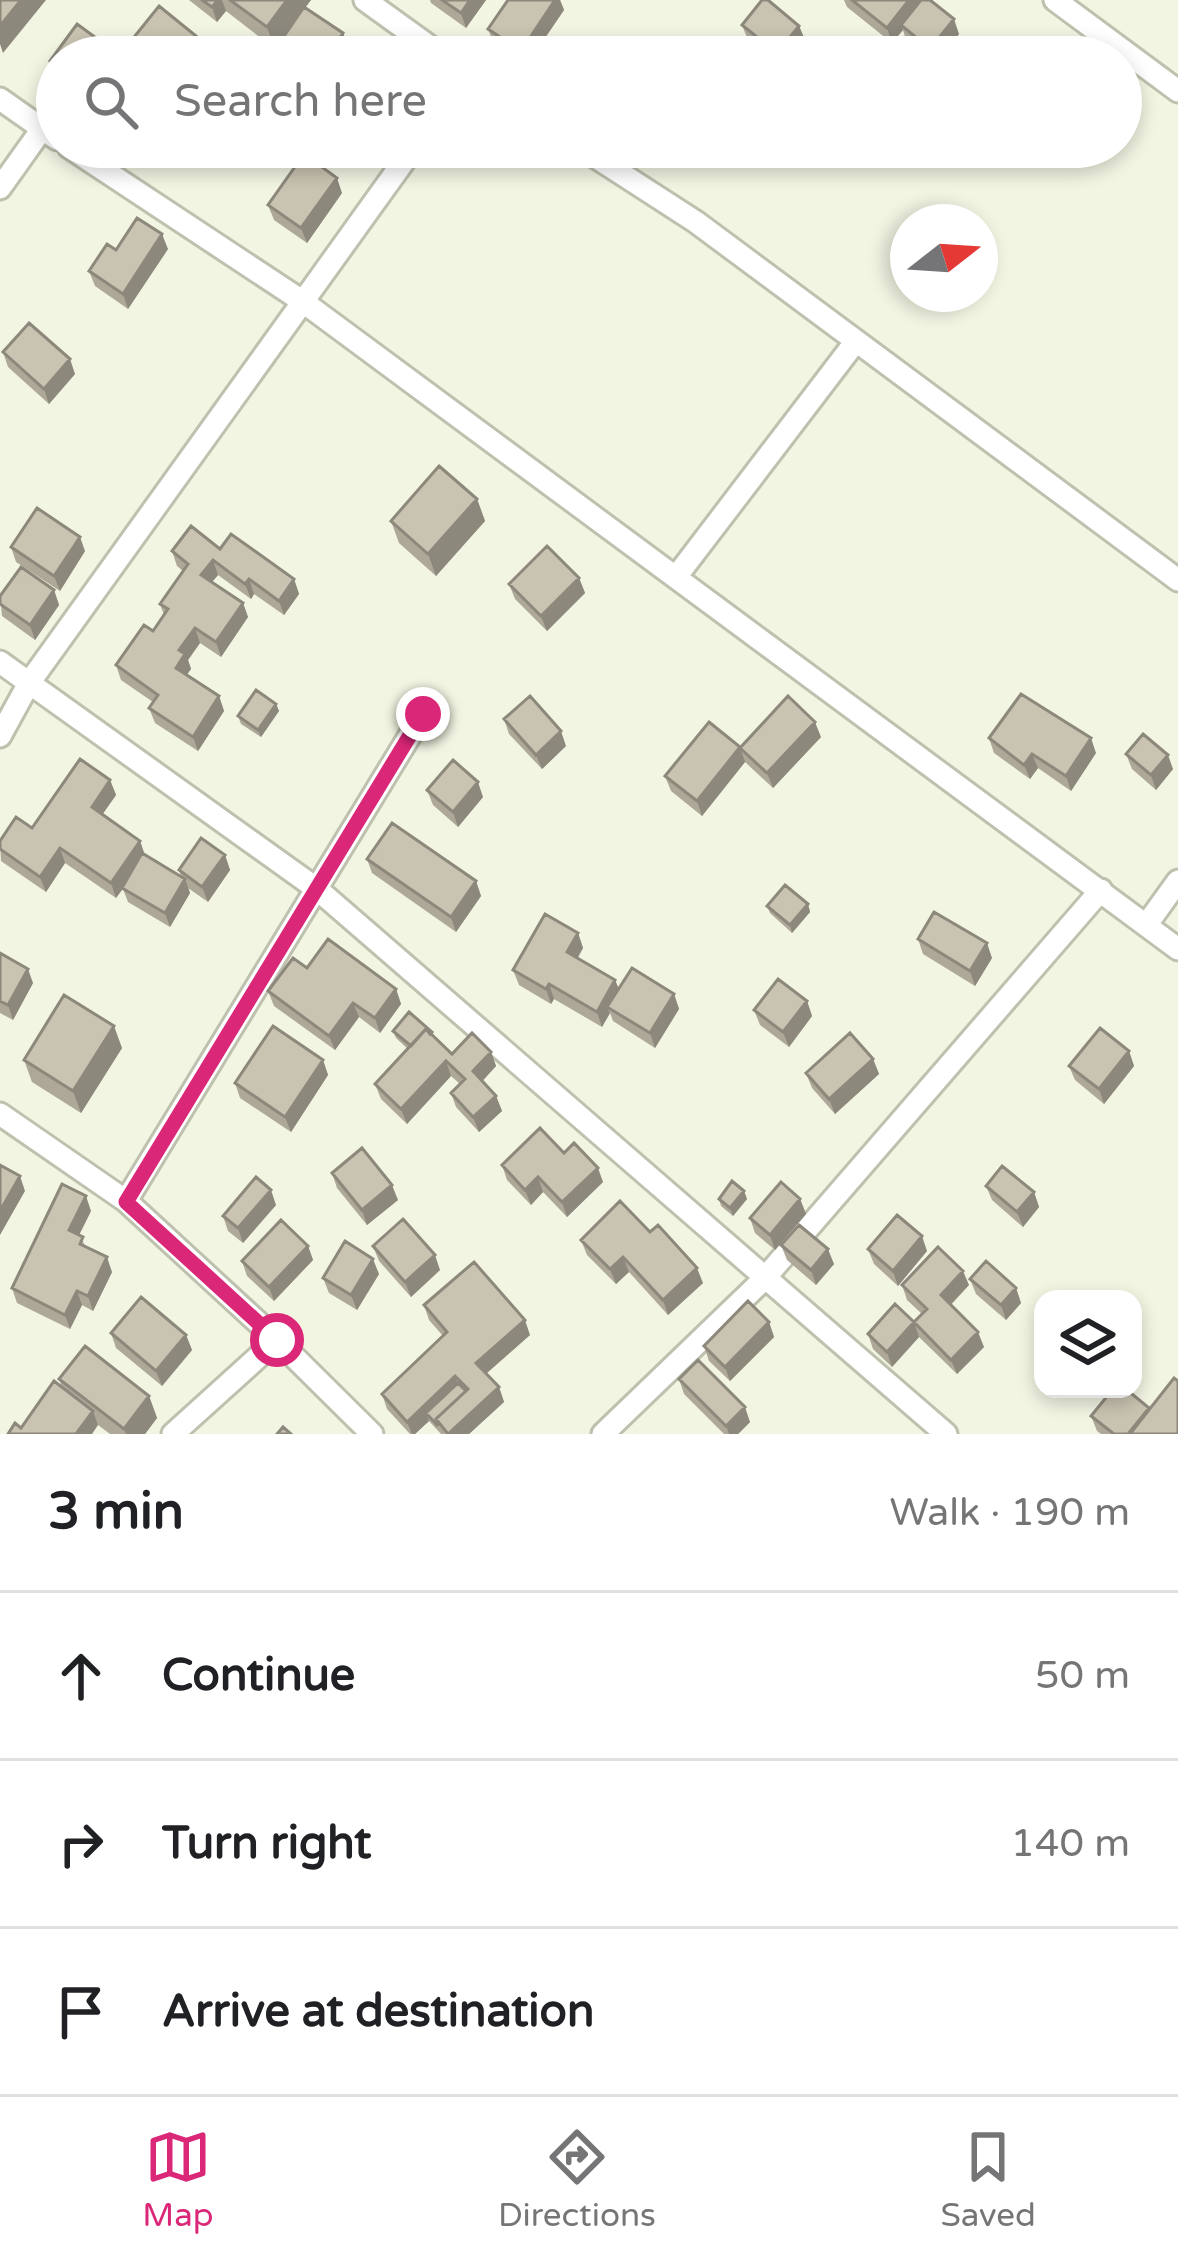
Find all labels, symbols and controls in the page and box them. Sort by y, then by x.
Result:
search box [36,36,1142,168]
icon: search [78,69,144,135]
text: Search here [174,75,427,129]
north arrow [890,204,998,312]
route end [396,687,450,741]
map controls [1034,1290,1142,1398]
button: layers [1034,1290,1142,1398]
route start [250,1313,304,1367]
text: 3 min [48,1481,184,1543]
text: Walk · 190 m [889,1489,1130,1536]
icon: ahead [48,1643,114,1709]
text: Continue [162,1649,355,1703]
text: 50 m [1035,1652,1130,1699]
icon: right [48,1811,114,1877]
text: Turn right [162,1817,371,1871]
text: 140 m [1011,1820,1130,1867]
icon: arrive [48,1979,114,2045]
text: Arrive at destination [162,1985,594,2039]
tab: Map [142,2124,214,2235]
tab: Directions [498,2124,656,2235]
tab: Saved [940,2124,1036,2235]

